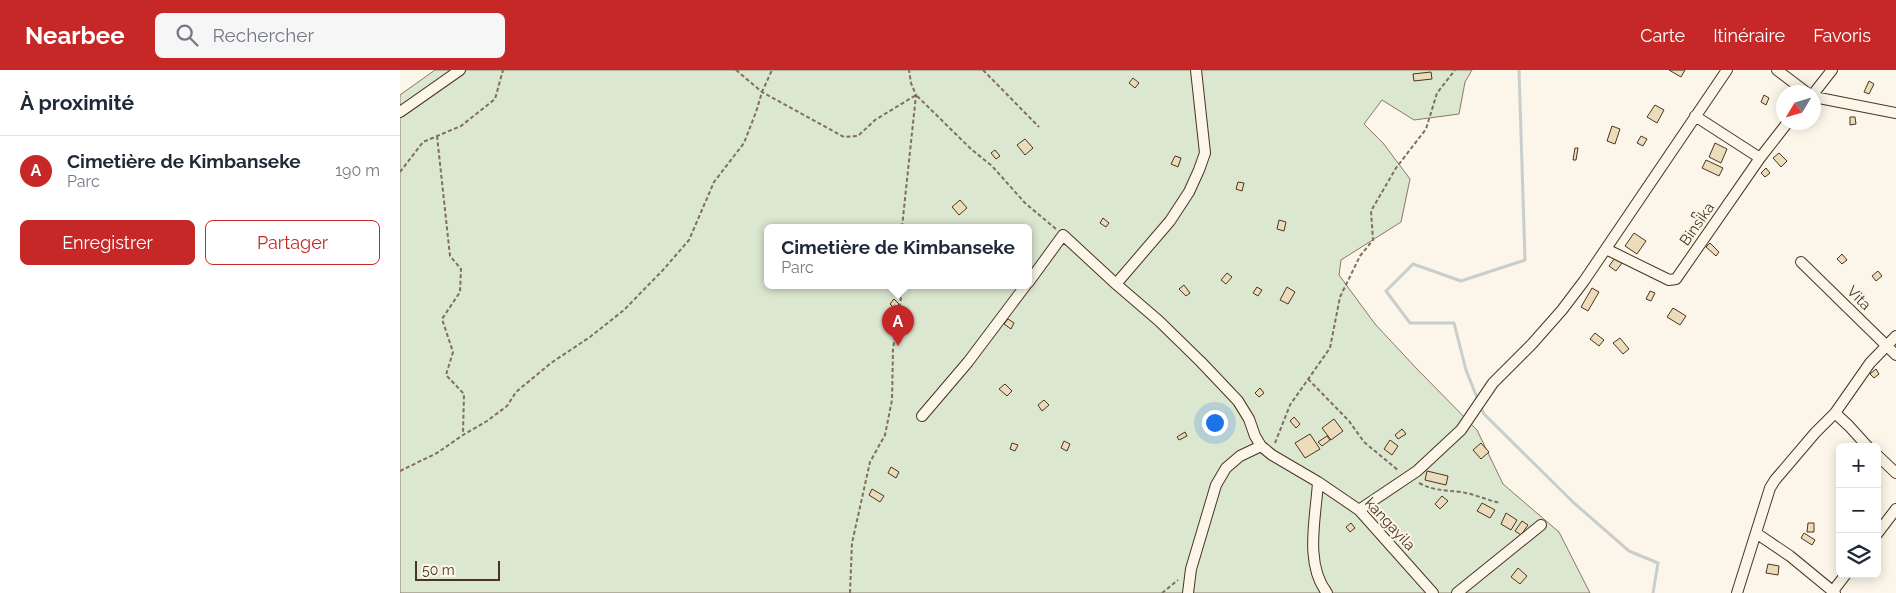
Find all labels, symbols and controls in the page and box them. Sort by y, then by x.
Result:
search box [155,13,505,58]
text: Nearbee [25,21,125,50]
icon: search [173,21,201,49]
text: Rechercher [213,24,314,46]
text: Carte [1640,25,1685,46]
text: Itinéraire [1713,25,1785,46]
text: Favoris [1813,25,1871,46]
north arrow [1776,85,1821,130]
text: À proximité [20,90,134,115]
text: Cimetière de Kimbanseke [67,150,301,172]
text: A [31,161,41,180]
text: 190 m [335,161,380,180]
text: Parc [67,172,100,191]
street label: Binsika [1676,199,1718,249]
button: Enregistrer [20,220,195,265]
button: Partager [205,220,380,265]
popup [764,224,1032,289]
text: Cimetière de Kimbanseke [781,236,1015,258]
text: Parc [781,258,814,277]
street label: Vita [1843,282,1875,314]
pin: A [882,305,914,346]
your location [1202,410,1228,436]
map controls [1836,443,1881,578]
button: + [1836,443,1881,488]
button: − [1836,488,1881,533]
street label: kangayila [1361,494,1419,554]
button: layers [1836,533,1881,578]
scale bar [415,558,500,581]
text: 50 m [422,562,455,578]

